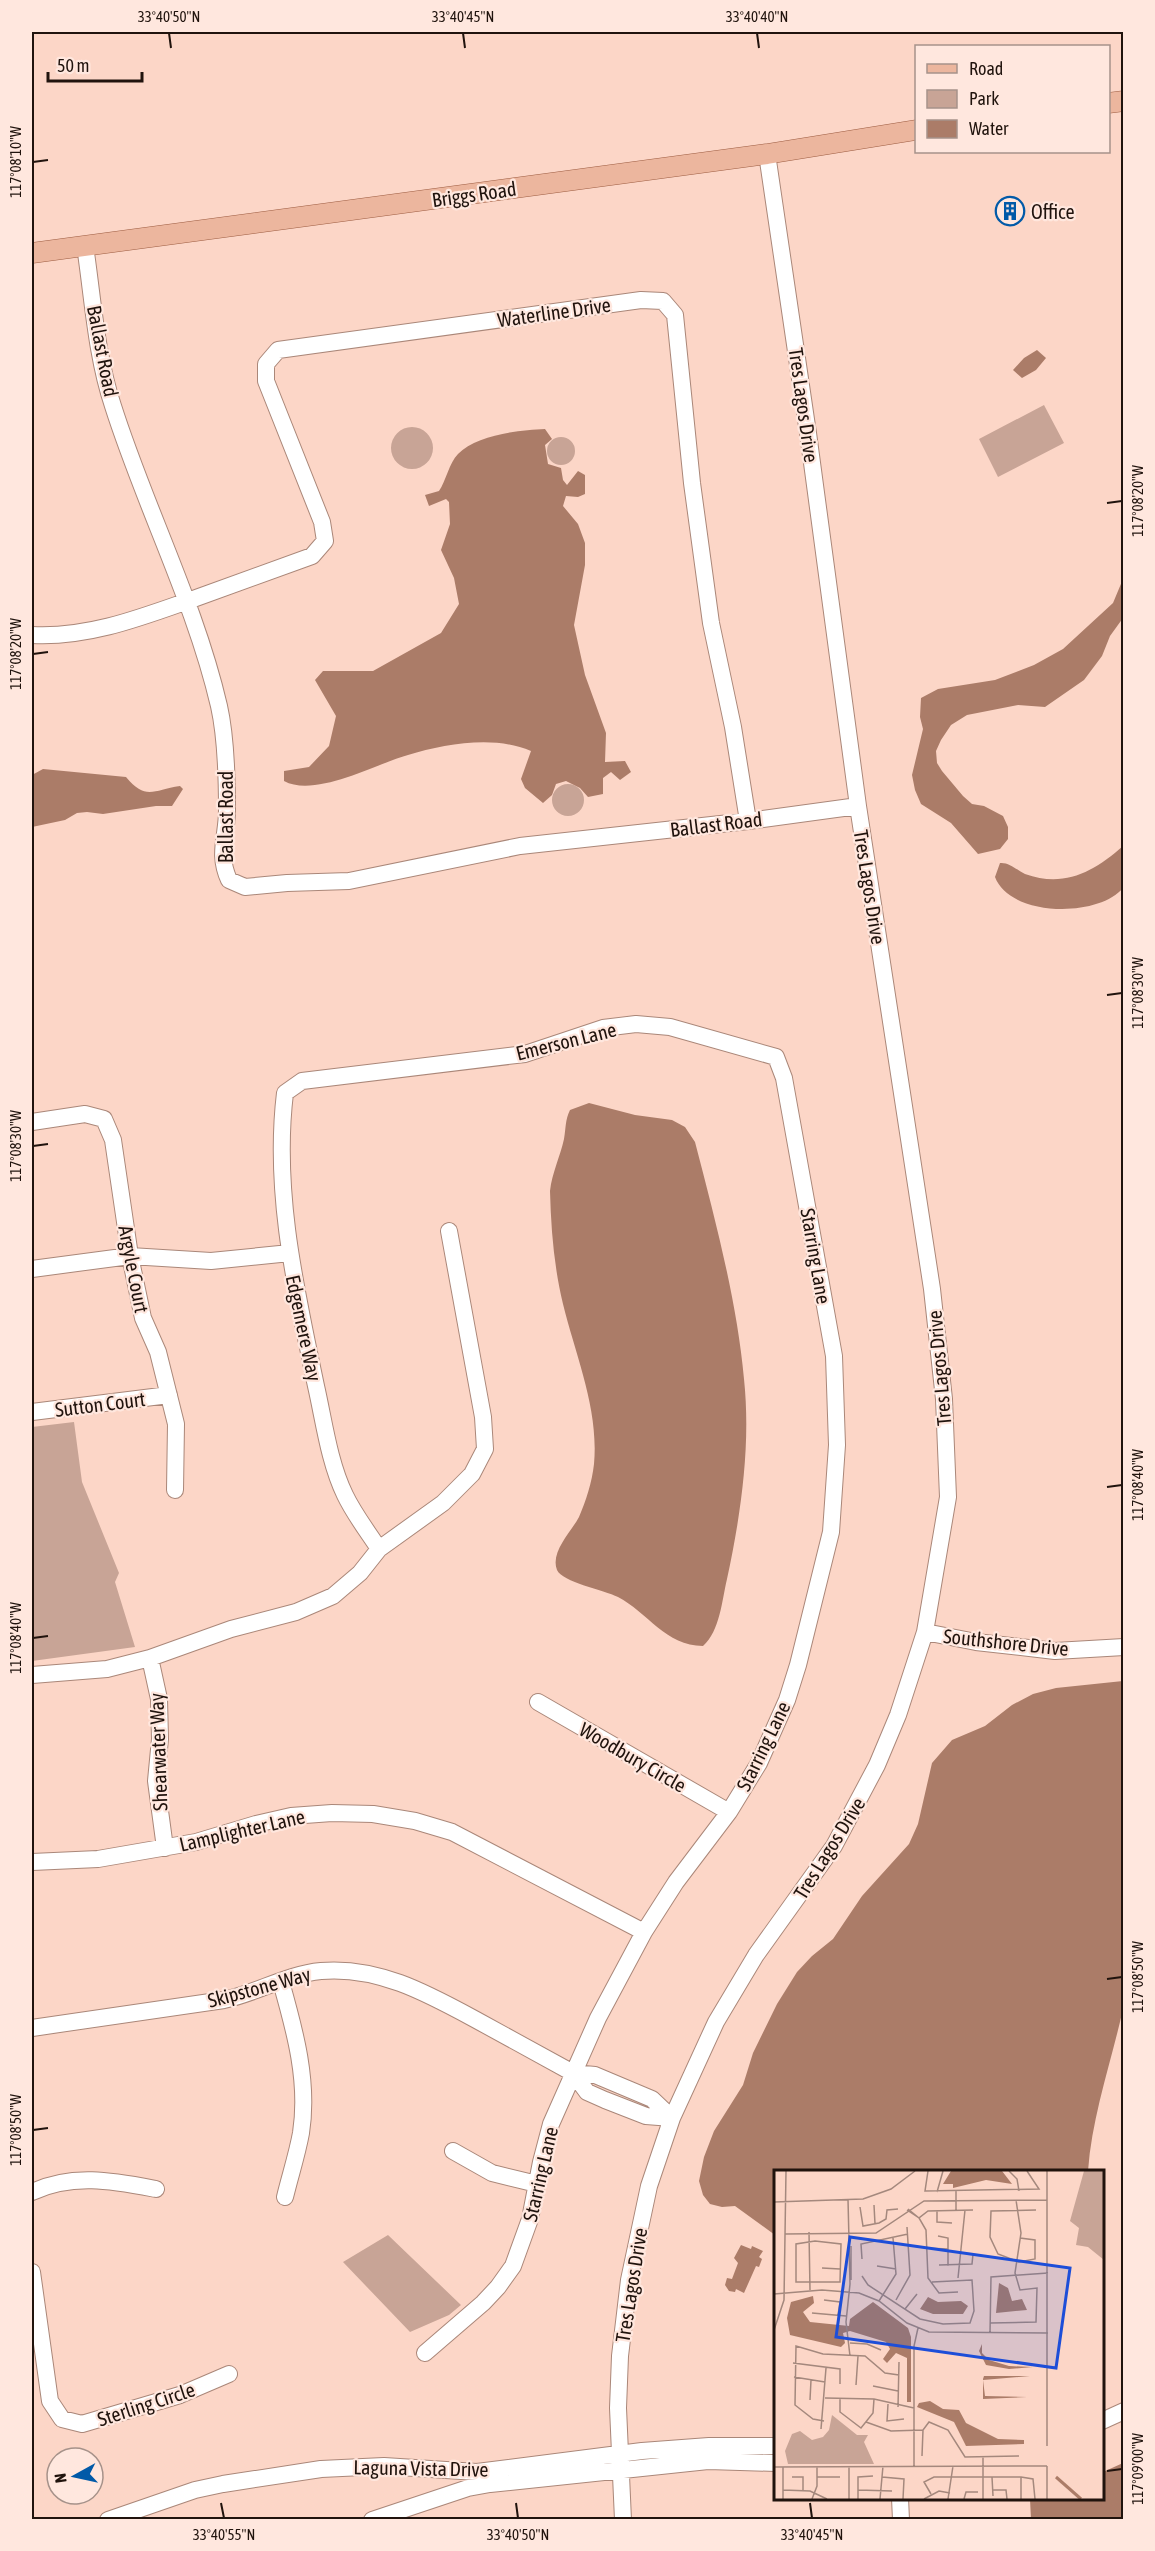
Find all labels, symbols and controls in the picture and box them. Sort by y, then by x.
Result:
text: 33°40'50"N [138,8,200,25]
text: 33°40'45"N [432,8,494,25]
text: 33°40'40"N [726,8,788,25]
scale bar [48,45,142,83]
legend [915,45,1110,153]
text: 50 m [57,55,89,76]
text: Road [969,58,1003,79]
text: Park [969,88,999,109]
text: Water [969,118,1009,139]
text: 117°08'10"W [7,126,24,198]
street label: Briggs Road [430,177,518,211]
building icon: Office [994,195,1026,227]
place label: Office [1031,200,1075,223]
street label: Waterline Drive [496,293,612,331]
street label: Ballast Road [83,303,123,399]
street label: Tres Lagos Drive [785,346,823,464]
text: 117°08'20"W [1129,465,1146,537]
text: 117°08'20"W [7,618,24,690]
street label: Ballast Road [214,771,237,863]
street label: Ballast Road [669,807,763,841]
street label: Tres Lagos Drive [850,828,890,946]
text: 117°08'30"W [1129,957,1146,1029]
street label: Emerson Lane [513,1017,619,1065]
text: 117°08'30"W [7,1110,24,1182]
street label: Starring Lane [796,1206,836,1306]
street label: Argyle Court [114,1223,154,1315]
street label: Edgemere Way [282,1273,326,1383]
street label: Tres Lagos Drive [923,1309,955,1427]
street label: Sutton Court [54,1387,147,1421]
text: 117°08'40"W [1129,1449,1146,1521]
text: 117°08'40"W [7,1602,24,1674]
street label: Southshore Drive [942,1624,1070,1660]
street label: Shearwater Way [144,1693,172,1811]
street label: Starring Lane [731,1697,795,1795]
street label: Woodbury Circle [576,1717,690,1797]
street label: Tres Lagos Drive [789,1793,869,1903]
street label: Lamplighter Lane [177,1804,307,1856]
text: 117°08'50"W [1129,1941,1146,2013]
street label: Skipstone Way [205,1962,313,2012]
text: 117°08'50"W [7,2094,24,2166]
street label: Starring Lane [518,2124,562,2224]
inset map [774,2170,1104,2500]
street label: Tres Lagos Drive [611,2226,651,2344]
street label: Sterling Circle [94,2377,198,2431]
text: 117°09'00"W [1129,2433,1146,2505]
north arrow [45,2446,105,2506]
street label: Laguna Vista Drive [353,2455,489,2481]
text: N [51,2472,70,2484]
text: 33°40'55"N [193,2526,255,2543]
text: 33°40'50"N [487,2526,549,2543]
text: 33°40'45"N [781,2526,843,2543]

